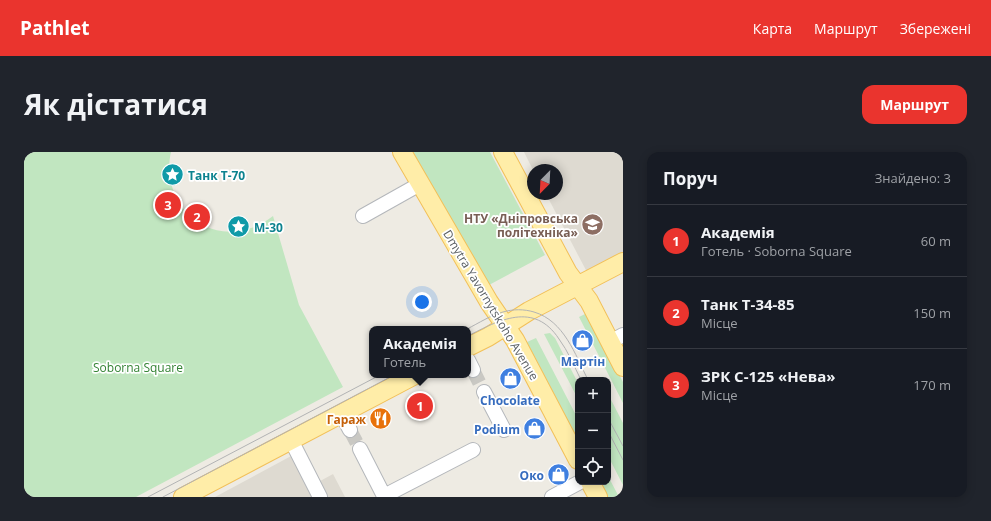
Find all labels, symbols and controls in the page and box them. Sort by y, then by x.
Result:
text: Pathlet [20,15,89,41]
text: Карта [753,19,792,38]
text: Маршрут [814,19,878,38]
text: Збережені [900,19,971,38]
text: Як дістатися [24,85,208,123]
button: Маршрут [862,85,967,124]
place icon: Танк Т-70 [160,162,186,188]
north arrow [527,164,563,200]
place label: Танк Т-70 [188,167,245,184]
text: Поруч [663,167,718,190]
text: Знайдено: 3 [875,169,951,187]
pin: 3 [155,190,181,220]
pin: 2 [184,202,210,232]
place label: НТУ «Дніпровська політехніка» [464,210,578,241]
school or university icon: НТУ «Дніпровська політехніка» [580,212,606,238]
place icon: М-30 [225,214,251,240]
place label: М-30 [254,219,283,236]
text: Академія [701,222,775,242]
street label: Dmytra Yavornytskoho Avenue [439,227,543,384]
text: 1 [672,232,680,250]
text: 60 m [921,232,951,250]
text: Готель · Soborna Square [701,242,852,260]
your location [412,292,432,312]
text: Танк Т-34-85 [701,294,795,314]
text: 2 [672,304,680,322]
text: 150 m [913,304,951,322]
text: Місце [701,314,738,332]
popup [369,326,471,378]
shop icon: Мартін [570,327,596,353]
text: Академія [383,333,457,353]
text: Готель [383,353,426,371]
place label: Мартін [561,353,605,370]
park label: Soborna Square [93,359,183,376]
shop icon: Chocolate [497,366,523,392]
text: ЗРК С-125 «Нева» [701,366,835,386]
text: 3 [672,376,680,394]
text: 170 m [913,376,951,394]
map controls [575,377,611,485]
button: + [575,377,611,413]
text: Місце [701,386,738,404]
pin: 1 [407,391,433,421]
place label: Chocolate [480,392,540,409]
restaurant icon: Гараж [368,406,394,432]
place label: Гараж [327,411,367,428]
button: − [575,413,611,449]
shop icon: Podium [522,416,548,442]
place label: Podium [474,421,520,438]
button: locate [575,449,611,485]
shop icon: Око [546,462,572,488]
place label: Око [520,467,544,484]

